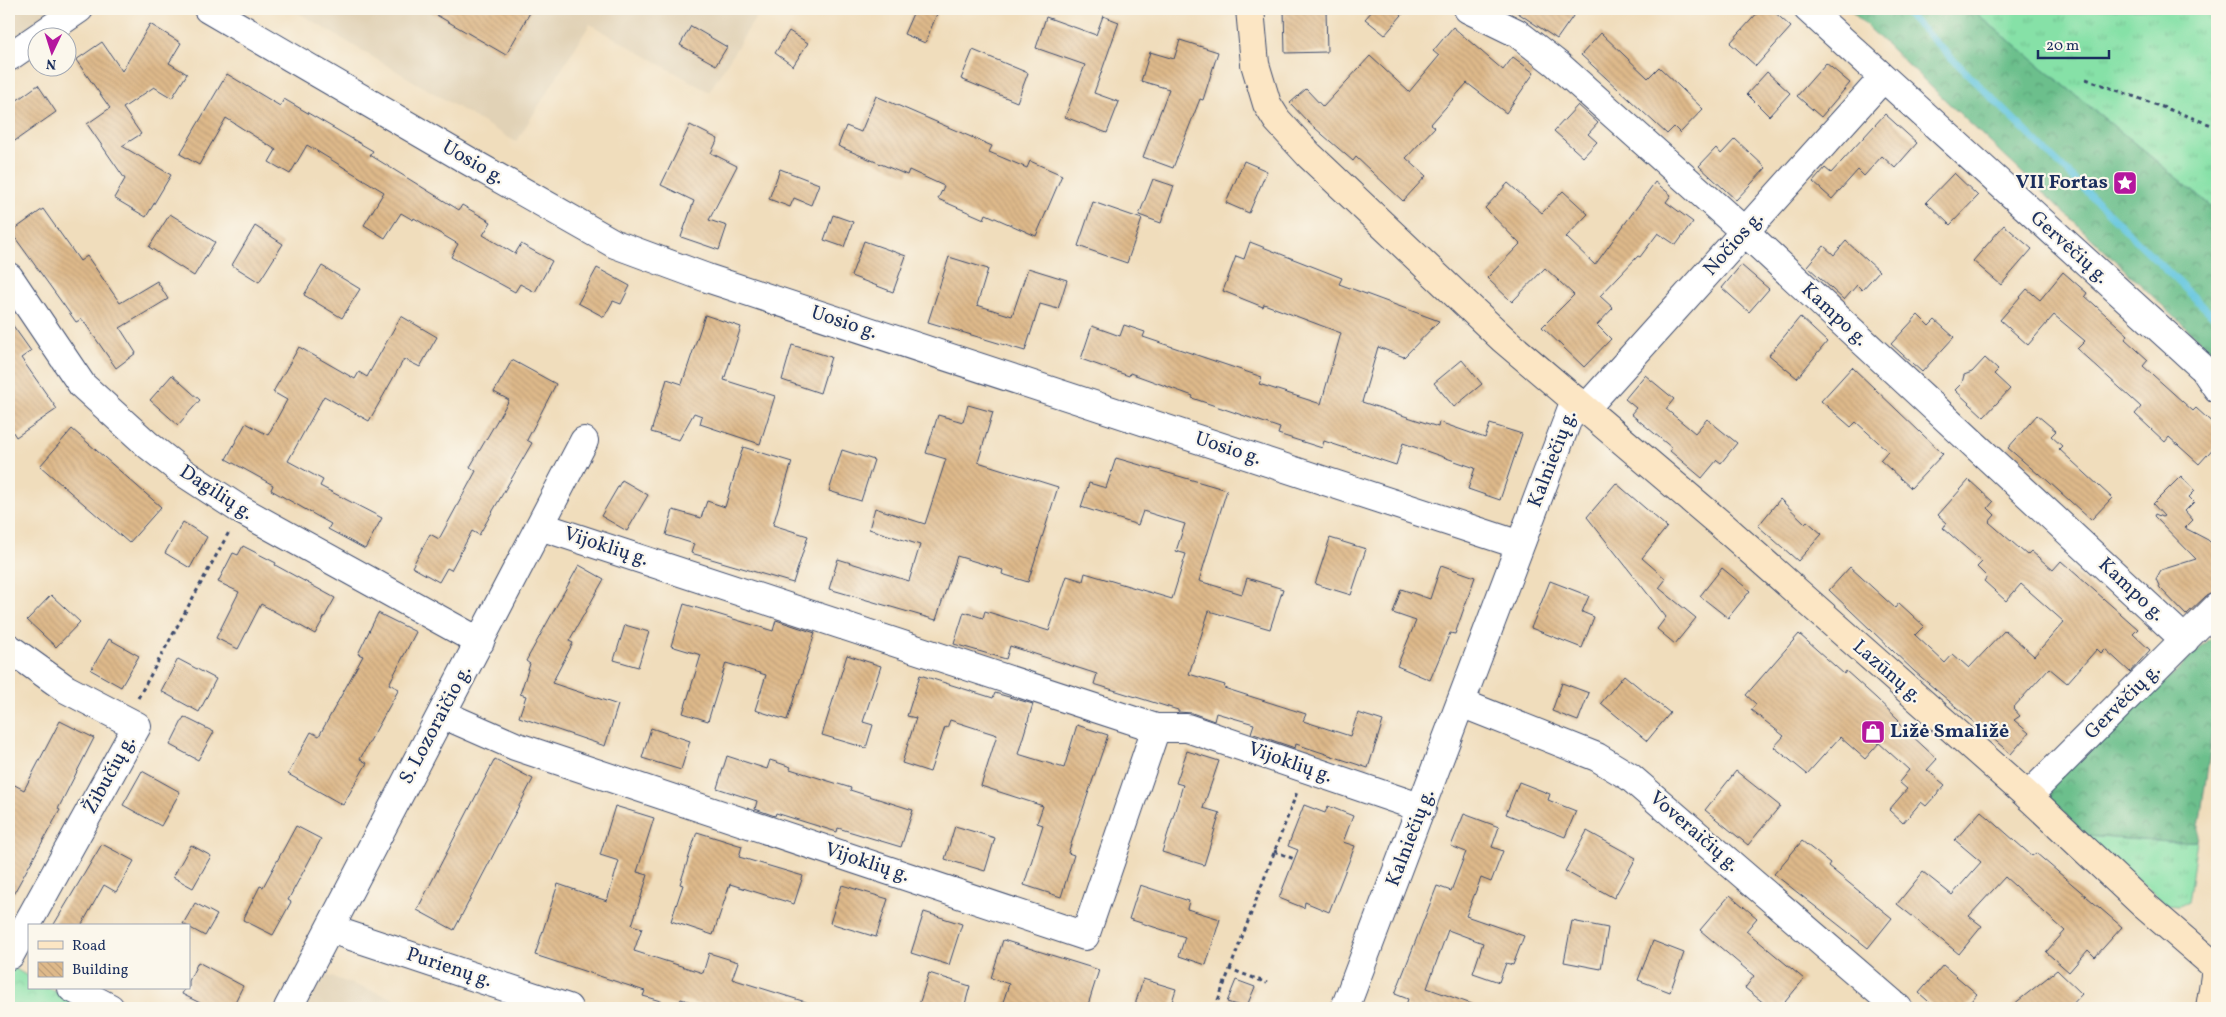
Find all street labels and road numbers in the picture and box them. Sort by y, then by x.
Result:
street label: Uosio g. [436,134,510,192]
street label: Nočios g. [1697,205,1771,283]
street label: Gervėčių g. [2023,205,2115,291]
street label: Kampo g. [1794,277,1874,353]
street label: Uosio g. [807,299,881,347]
street label: Kalniečių g. [1522,406,1584,512]
street label: Uosio g. [1191,425,1265,473]
street label: Dagilių g. [174,459,258,527]
street label: Vijoklių g. [560,520,652,574]
street label: Kampo g. [2091,552,2171,628]
street label: Lazūnų g. [1846,634,1928,710]
street label: Gervėčių g. [2079,658,2167,746]
street label: S. Lozoraičio g. [393,661,479,789]
street label: Žibučių g. [77,731,143,819]
street label: Vijoklių g. [1244,735,1336,791]
street label: Kalniečių g. [1380,785,1442,891]
street label: Voveraičių g. [1643,785,1745,879]
street label: Vijoklių g. [821,836,913,890]
street label: Purienų g. [402,941,496,995]

